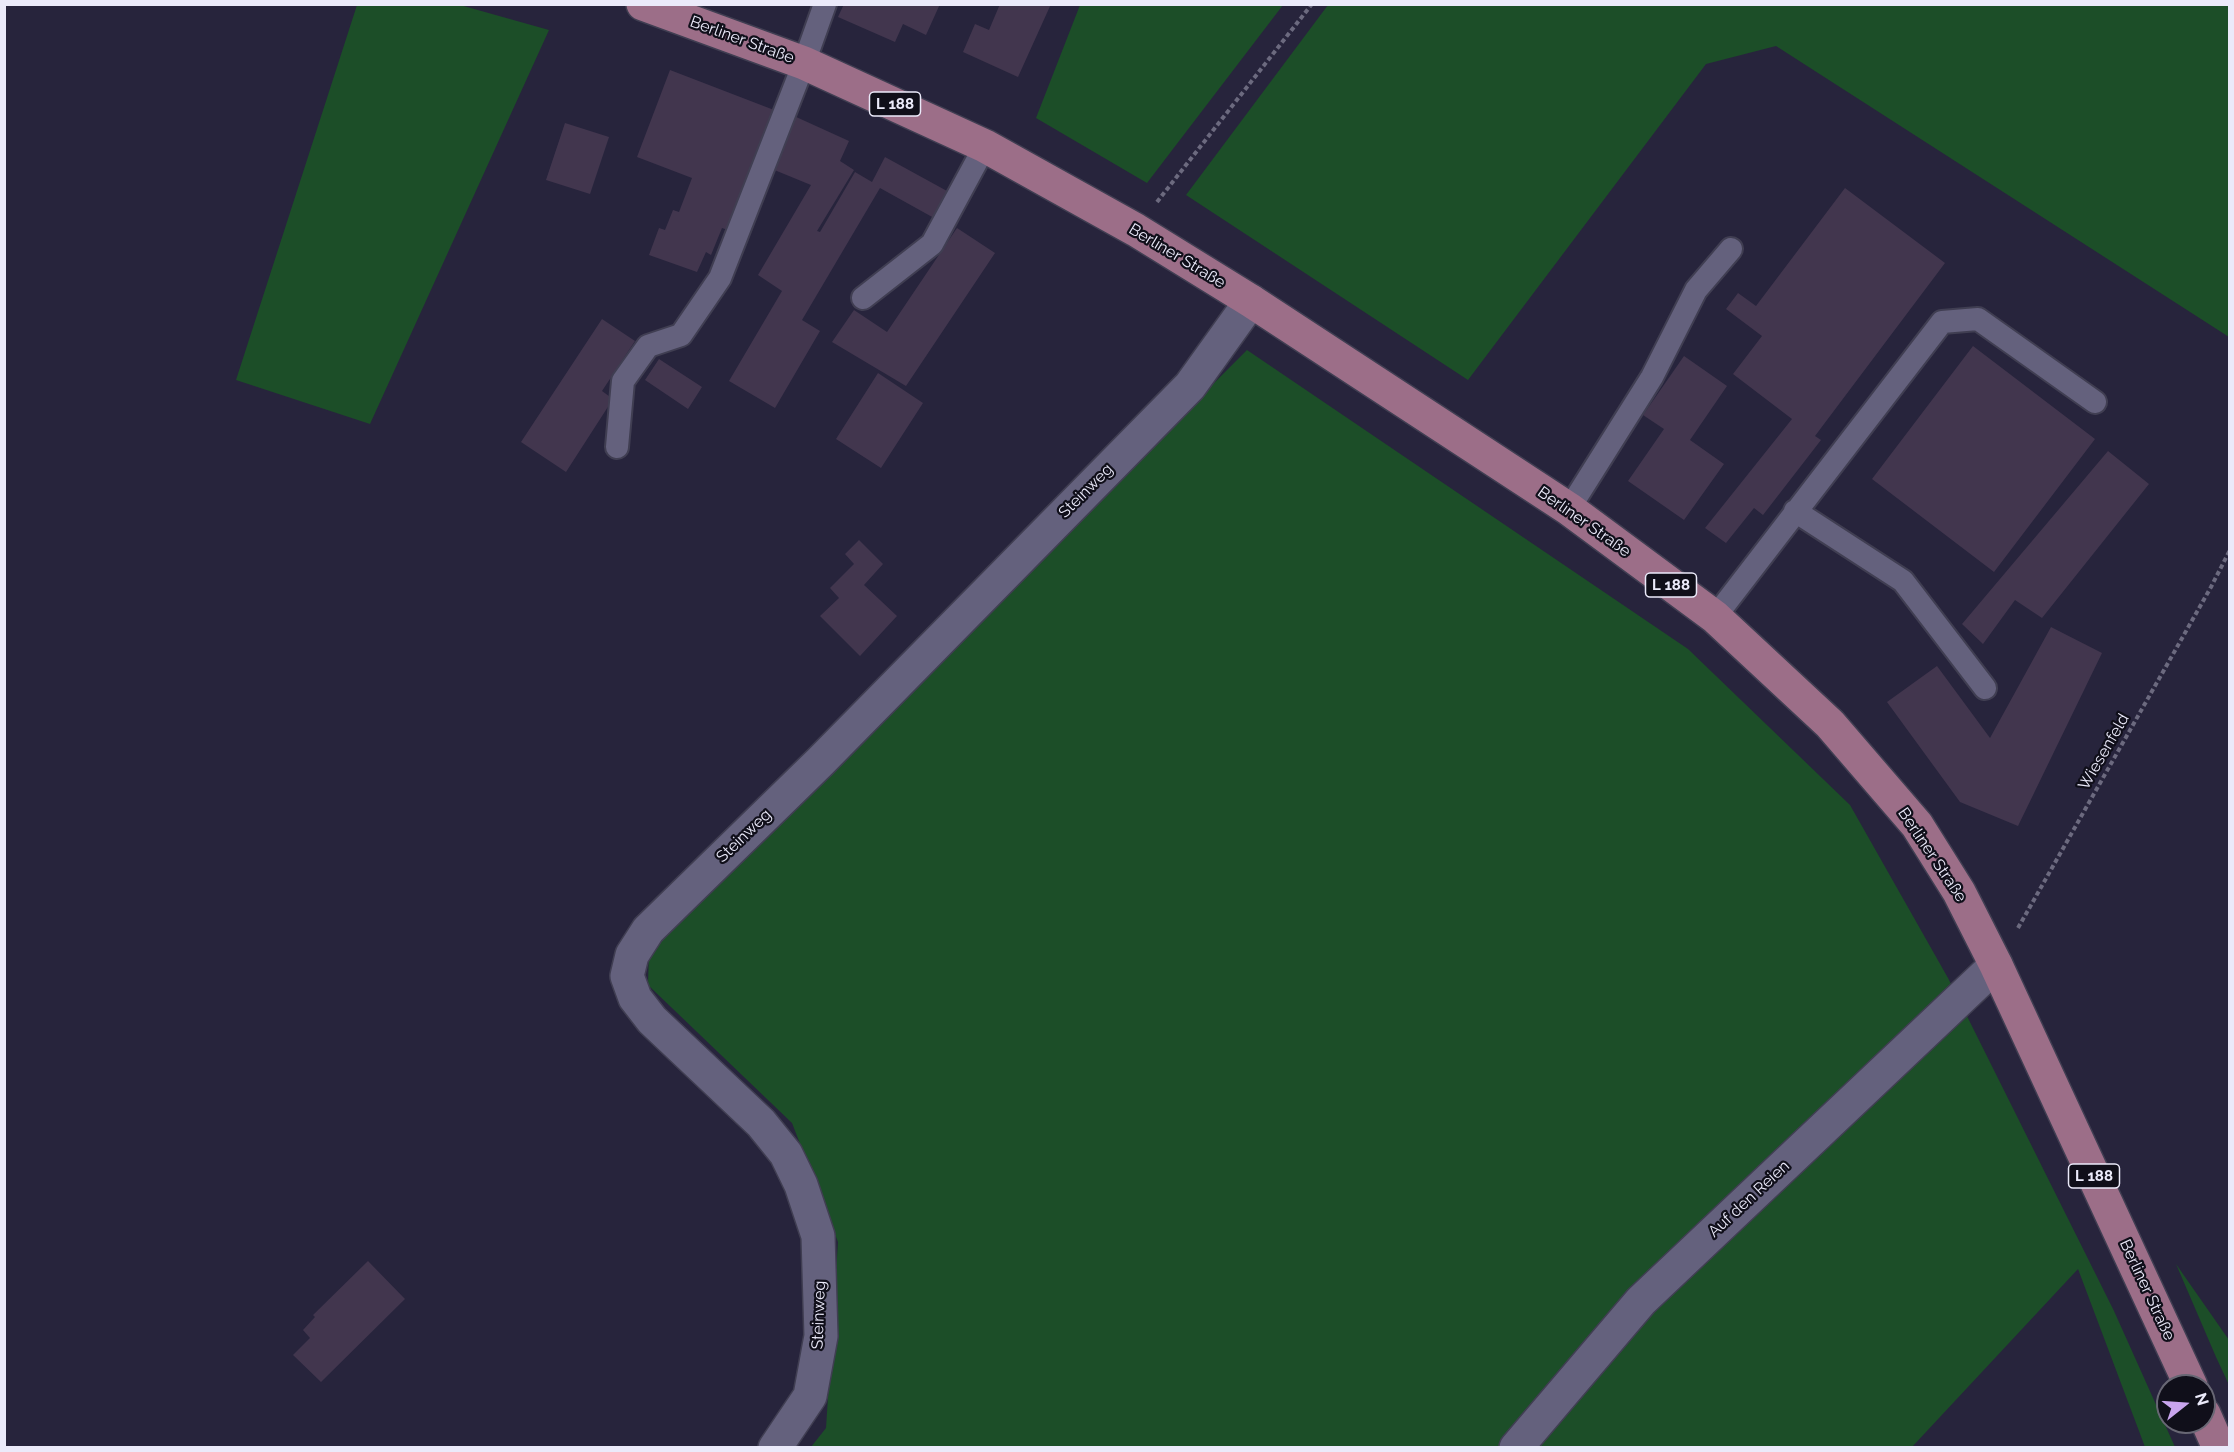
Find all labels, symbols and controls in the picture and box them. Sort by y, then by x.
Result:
street label: Berliner Straße [687,12,797,68]
road number: L 188 [870,92,920,116]
street label: Berliner Straße [1125,220,1229,292]
street label: Steinweg [1055,460,1117,522]
street label: Berliner Straße [1534,483,1634,561]
road number: L 188 [1646,573,1696,597]
street label: Wiesenfeld [2075,711,2133,793]
street label: Berliner Straße [1893,804,1971,906]
street label: Steinweg [713,805,775,867]
street label: Auf den Reien [1704,1157,1794,1241]
road number: L 188 [2068,1164,2120,1188]
street label: Berliner Straße [2115,1236,2179,1344]
street label: Steinweg [808,1280,830,1350]
north arrow [2156,1374,2216,1434]
text: N [2191,1391,2213,1408]

